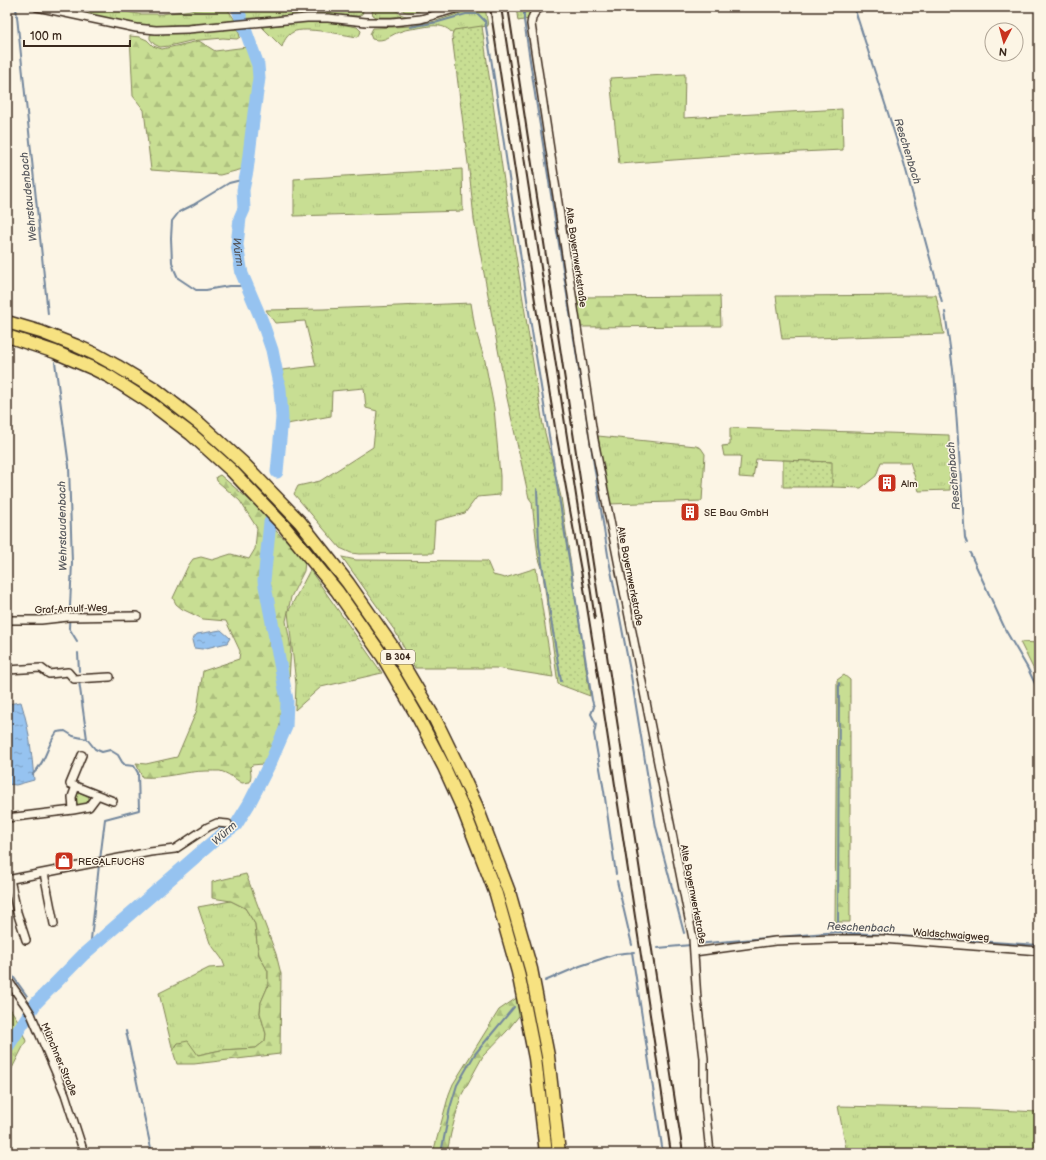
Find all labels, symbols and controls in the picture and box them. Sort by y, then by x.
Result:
scale bar [24,22,130,48]
north arrow [984,22,1024,62]
text: 100 m [30,29,62,44]
text: N [998,45,1008,58]
water label: Reschenbach [891,117,924,186]
water label: Wehrstaudenbach [17,152,40,242]
street label: Alte Bayernwerkstraße [563,206,589,308]
water label: Würm [230,237,247,267]
water label: Reschenbach [944,441,963,511]
building icon: Alm [876,472,898,494]
place label: Alm [901,478,918,490]
water label: Wehrstaudenbach [55,481,70,571]
building icon: SE Bau GmbH [679,501,701,523]
place label: SE Bau GmbH [704,507,769,519]
street label: Alte Bayernwerkstraße [614,525,646,627]
street label: Graf-Arnulf-Weg [34,602,108,616]
road number: B 304 [381,650,415,664]
water label: Würm [209,819,239,848]
street label: Alte Bayernwerkstraße [677,843,709,945]
shop icon: REGALFUCHS [53,850,75,872]
place label: REGALFUCHS [78,856,145,868]
water label: Reschenbach [827,920,895,935]
street label: Waldschwaigweg [912,926,990,944]
street label: Münchner Straße [38,1021,80,1098]

